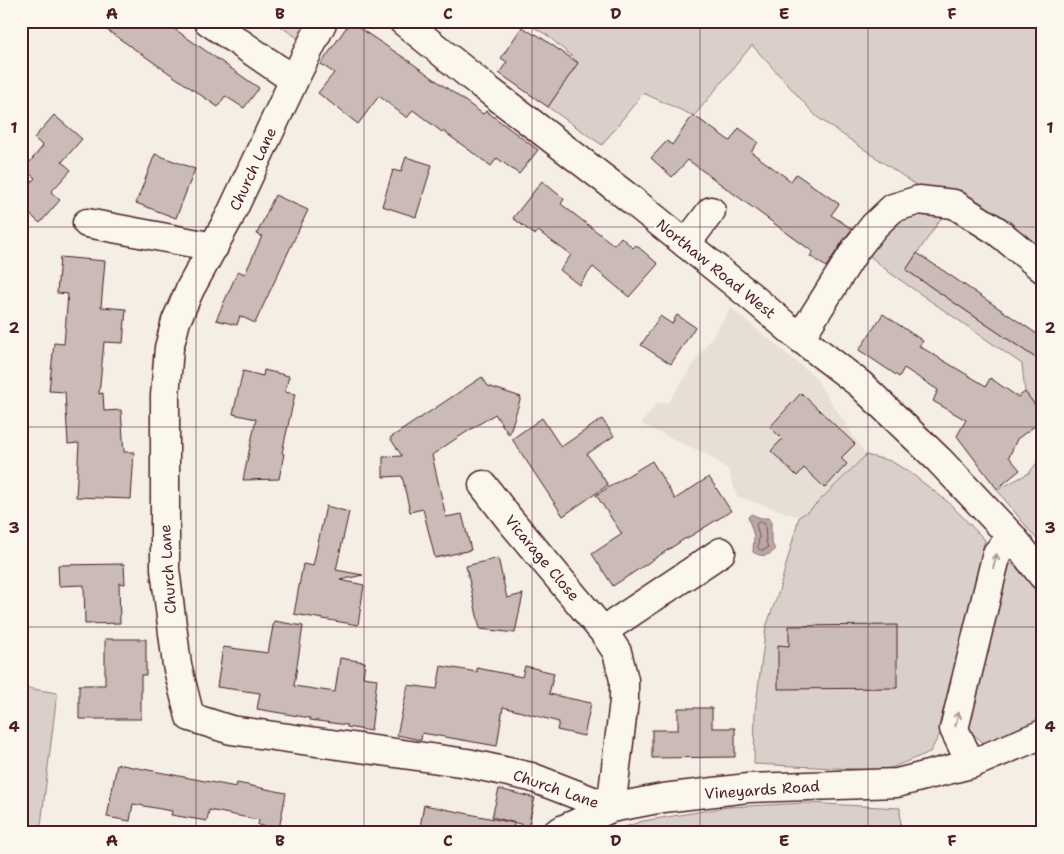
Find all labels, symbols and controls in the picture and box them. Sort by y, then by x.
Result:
text: A [106,3,118,24]
text: B [275,3,285,24]
text: C [443,3,453,24]
text: D [610,3,622,24]
text: E [779,3,789,24]
text: F [947,3,957,24]
text: 1 [10,117,18,138]
text: 1 [1046,117,1054,138]
street label: Church Lane [225,124,281,214]
street label: Northaw Road West [652,215,780,323]
text: 2 [8,317,20,338]
text: 2 [1044,317,1056,338]
street label: Vicarage Close [500,511,584,605]
text: 3 [8,517,20,538]
text: 3 [1044,517,1056,538]
street label: Church Lane [155,524,181,614]
one-way arrow [991,553,1000,569]
one-way arrow [953,711,962,727]
text: 4 [8,716,20,737]
text: 4 [1044,716,1056,737]
street label: Church Lane [510,765,602,813]
street label: Vineyards Road [704,776,821,804]
text: A [106,830,118,851]
text: B [275,830,285,851]
text: C [443,830,453,851]
text: D [610,830,622,851]
text: E [779,830,789,851]
text: F [947,830,957,851]

